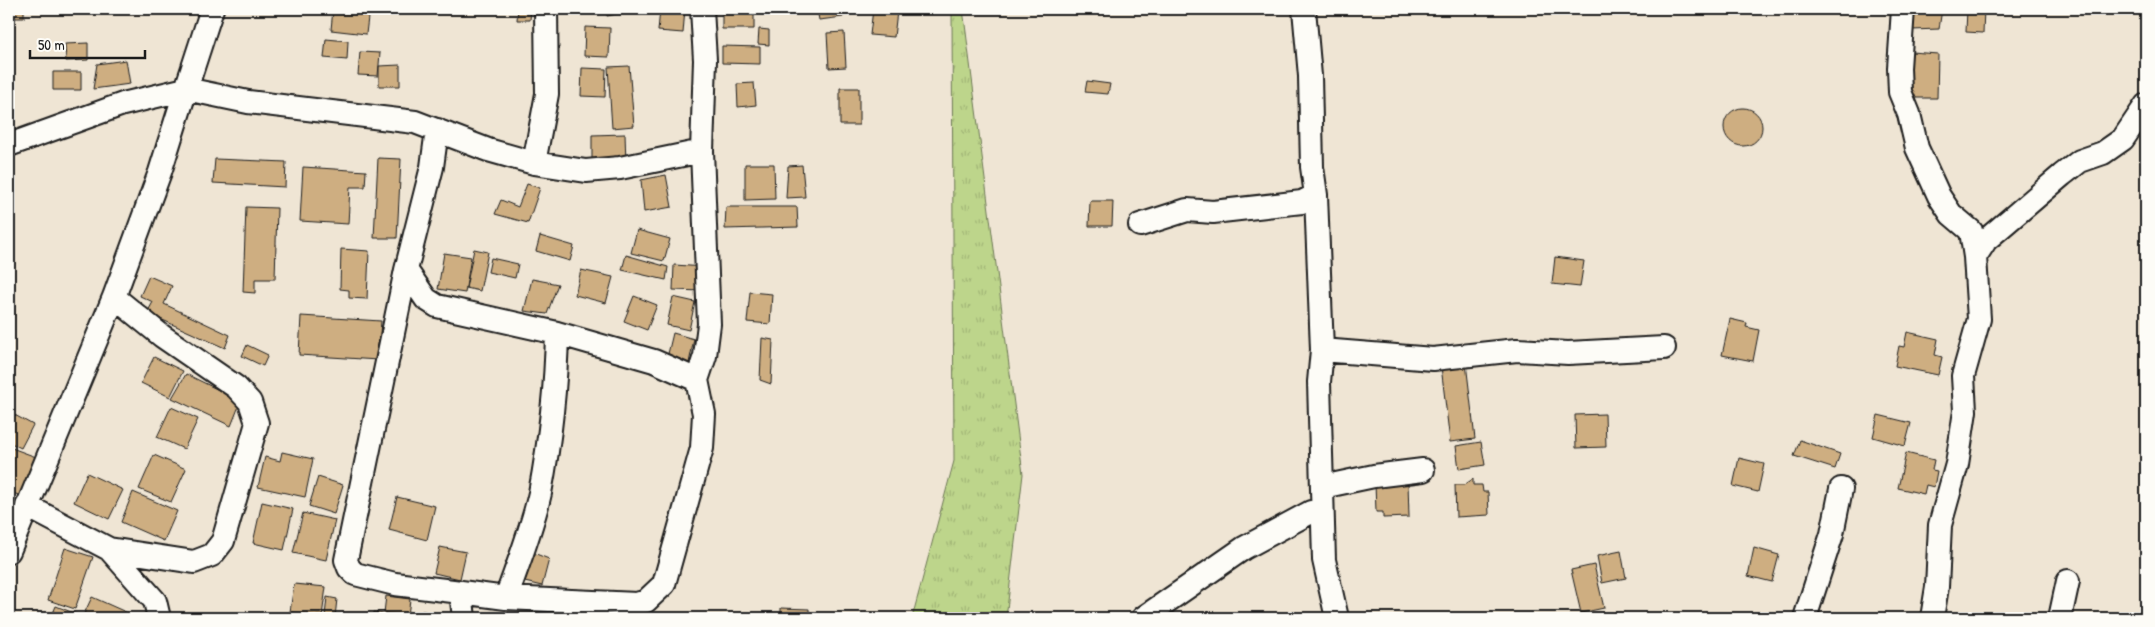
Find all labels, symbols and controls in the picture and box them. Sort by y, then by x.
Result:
scale bar [30,28,145,60]
text: 50 m [38,34,65,55]

